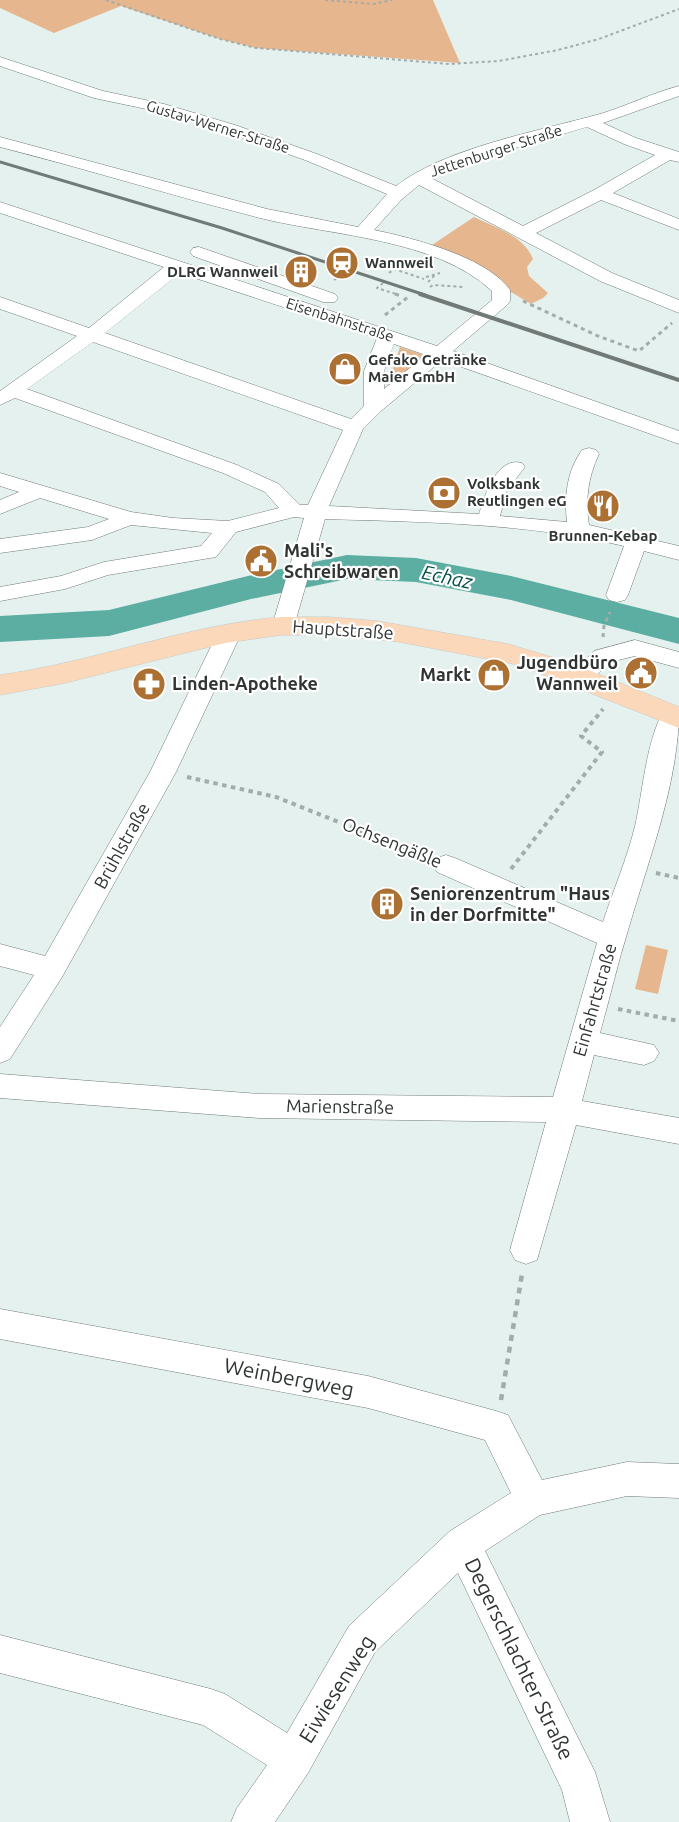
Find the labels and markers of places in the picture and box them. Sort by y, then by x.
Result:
station icon: Wannweil [324,245,360,281]
building icon: DLRG Wannweil [283,254,319,290]
place label: Wannweil [365,254,434,271]
place label: DLRG Wannweil [167,263,278,280]
shop icon: Gefako Getränke Maier GmbH [327,351,363,387]
place label: Gefako Getränke Maier GmbH [368,351,487,385]
bank icon: Volksbank Reutlingen eG [426,475,462,511]
place label: Volksbank Reutlingen eG [467,475,567,509]
restaurant icon: Brunnen-Kebap [585,488,621,524]
place label: Brunnen-Kebap [549,527,658,544]
place label: Mali's Schreibwaren [284,540,399,581]
public building icon: Mali's Schreibwaren [243,543,279,579]
place label: Jugendbüro Wannweil [516,652,619,693]
public building icon: Jugendbüro Wannweil [623,655,659,691]
shop icon: Markt [476,657,512,693]
place label: Markt [420,664,471,684]
pharmacy icon: Linden-Apotheke [131,666,167,702]
place label: Linden-Apotheke [172,673,318,693]
place label: Seniorenzentrum "Haus in der Dorfmitte" [410,883,610,924]
building icon: Seniorenzentrum "Haus in der Dorfmitte" [369,886,405,922]

